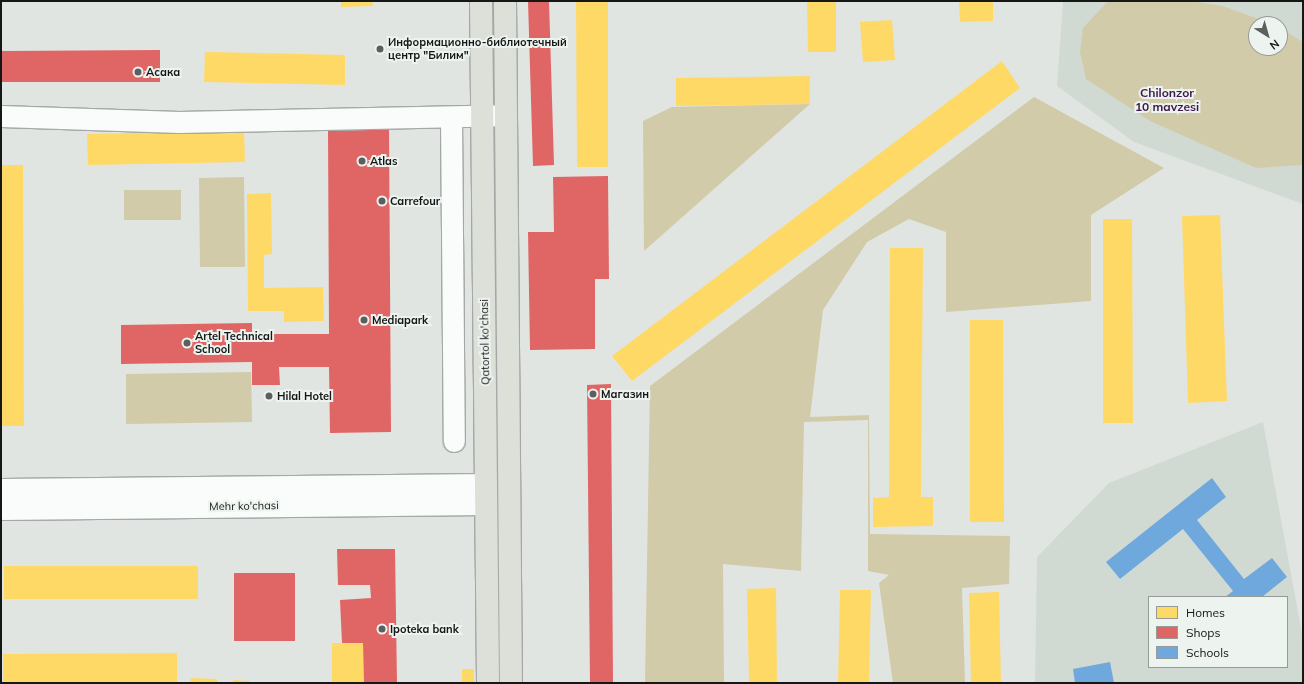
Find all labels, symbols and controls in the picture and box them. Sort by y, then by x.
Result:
north arrow [1248,16,1288,56]
place label: Информационно-библиотечный центр "Билим" [388,36,567,62]
text: N [1267,37,1282,53]
marker: Информационно-библиотечный центр "Билим" [375,44,385,54]
place label: Асака [146,65,180,79]
marker: Асака [133,67,143,77]
district label: Chilonzor 10 mavzesi [1135,86,1199,114]
place label: Atlas [370,154,397,168]
marker: Atlas [357,156,367,166]
place label: Carrefour [390,194,440,208]
marker: Carrefour [377,196,387,206]
street label: Qatortol ko'chasi [478,299,492,385]
place label: Mediapark [372,313,428,327]
marker: Mediapark [359,315,369,325]
place label: Artel Technical School [195,330,273,356]
marker: Artel Technical School [182,338,192,348]
place label: Магазин [601,387,649,401]
place label: Hilal Hotel [277,389,332,403]
marker: Магазин [588,389,598,399]
marker: Hilal Hotel [264,391,274,401]
street label: Mehr ko'chasi [209,499,279,513]
legend [1148,596,1288,668]
text: Homes [1186,605,1225,620]
place label: Ipoteka bank [390,622,459,636]
marker: Ipoteka bank [377,624,387,634]
text: Shops [1186,625,1221,640]
text: Schools [1186,645,1229,660]

